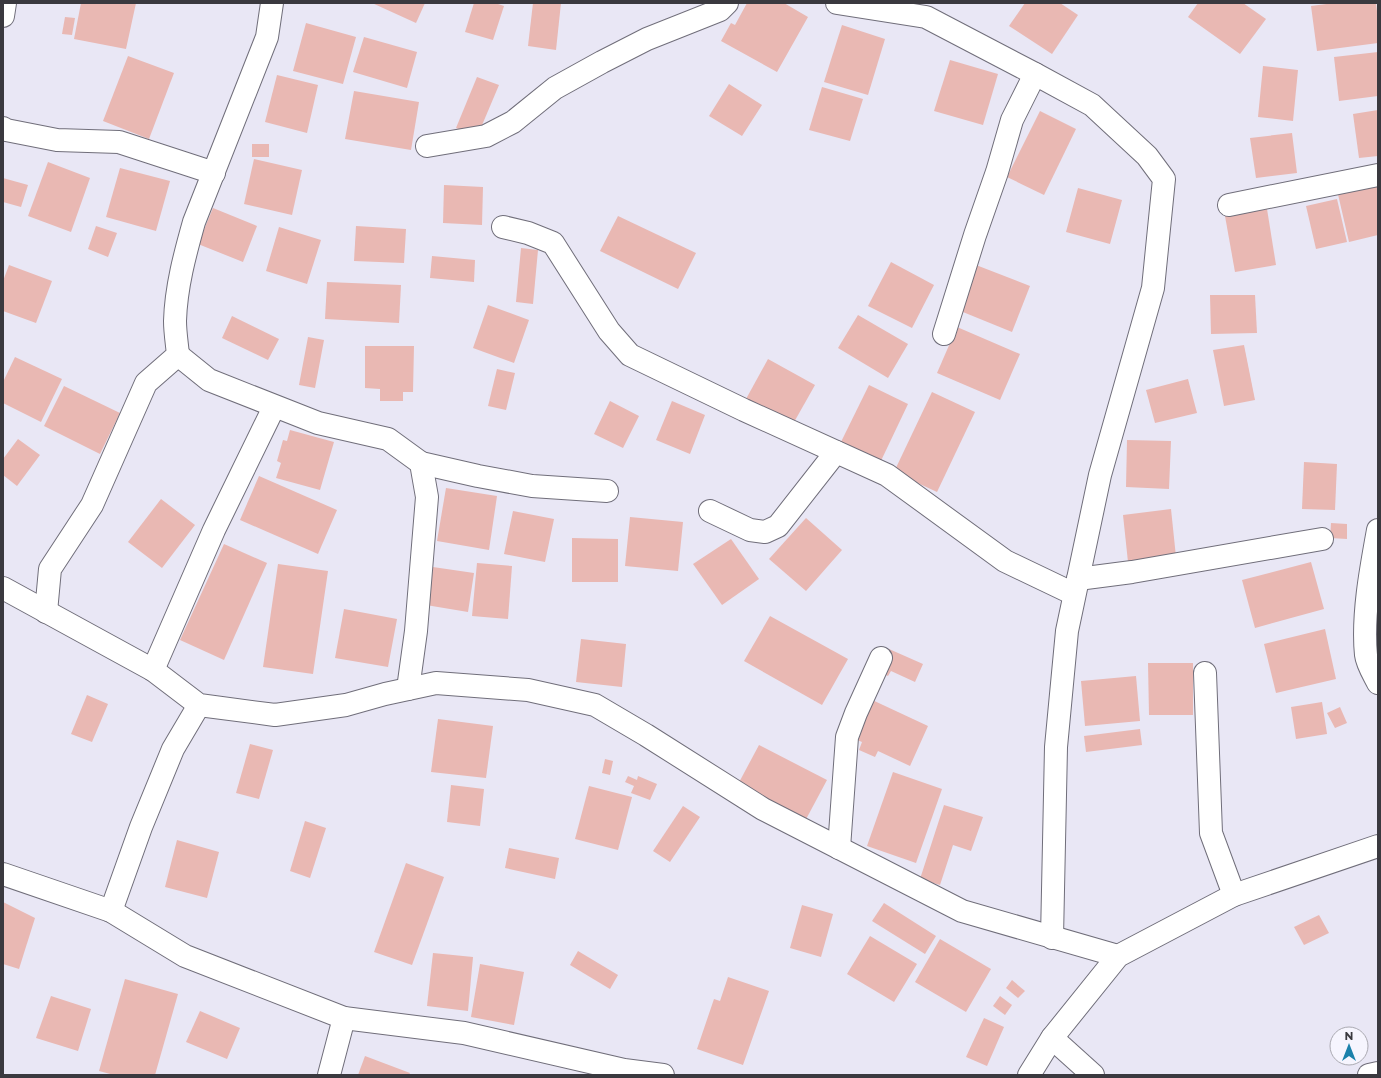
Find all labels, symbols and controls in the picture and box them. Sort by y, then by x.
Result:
north arrow [1329,1026,1369,1066]
text: N [1345,1029,1353,1043]

